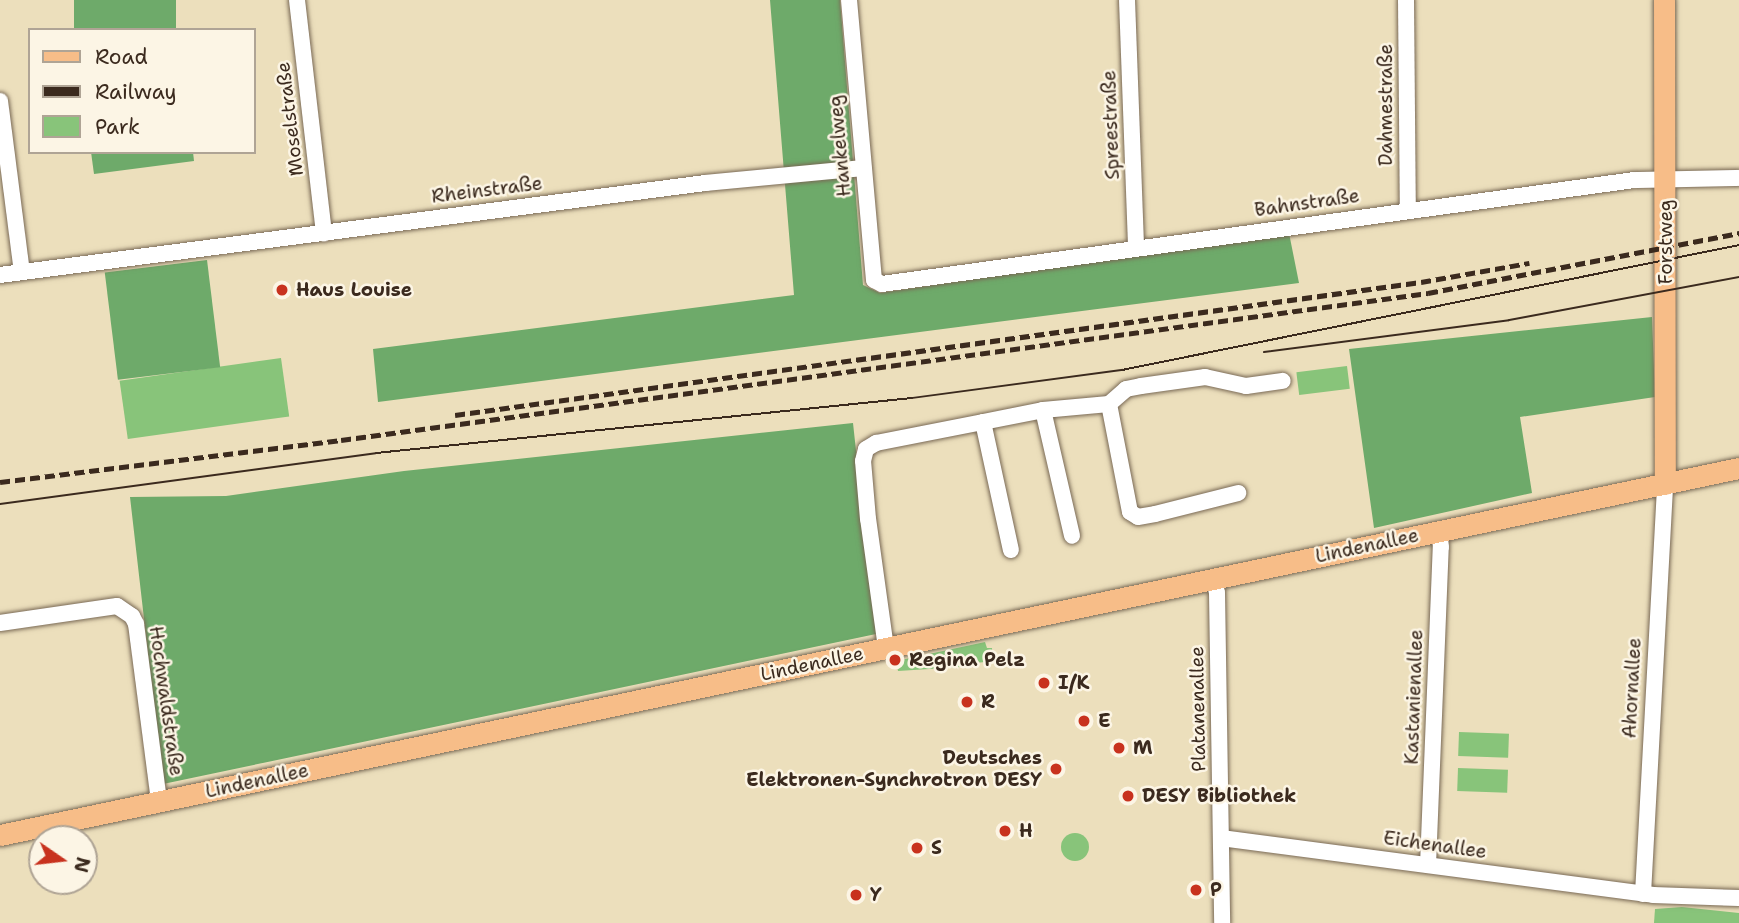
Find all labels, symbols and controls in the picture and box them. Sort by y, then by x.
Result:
legend [28,28,256,154]
text: Road [95,43,148,71]
street label: Dahmestraße [1375,44,1397,166]
street label: Moselstraße [272,61,308,177]
street label: Spreestraße [1098,70,1124,180]
text: Railway [95,78,177,106]
street label: Hankelweg [824,94,856,198]
text: Park [95,113,140,141]
street label: Rheinstraße [430,172,544,208]
street label: Bahnstraße [1253,184,1361,222]
street label: Forstweg [1655,199,1677,285]
place label: Haus Louise [296,279,412,301]
marker: Haus Louise [274,282,290,298]
street label: Lindenallee [1313,524,1421,568]
street label: Hochwaldstraße [144,625,188,777]
street label: Kastanienallee [1400,629,1428,765]
street label: Ahornallee [1618,637,1646,739]
street label: Lindenallee [758,642,866,686]
street label: Platanenallee [1186,646,1210,772]
place label: Regina Pelz [909,649,1025,671]
marker: Regina Pelz [887,652,903,668]
place label: I/K [1058,672,1090,694]
marker: I/K [1036,675,1052,691]
place label: R [981,691,995,713]
marker: R [959,694,975,710]
place label: E [1098,710,1111,732]
marker: E [1076,713,1092,729]
place label: M [1133,737,1153,759]
marker: M [1111,740,1127,756]
place label: Deutsches Elektronen-Synchrotron DESY [746,747,1042,791]
street label: Lindenallee [203,759,311,803]
marker: Deutsches Elektronen-Synchrotron DESY [1048,761,1064,777]
place label: DESY Bibliothek [1142,785,1296,807]
marker: DESY Bibliothek [1120,788,1136,804]
place label: H [1019,820,1033,842]
marker: H [997,823,1013,839]
north arrow [28,825,98,895]
street label: Eichenallee [1382,826,1488,864]
place label: S [931,837,942,859]
marker: S [909,840,925,856]
text: N [68,854,96,875]
place label: P [1210,879,1222,901]
marker: P [1188,882,1204,898]
place label: Y [870,884,882,906]
marker: Y [848,887,864,903]

